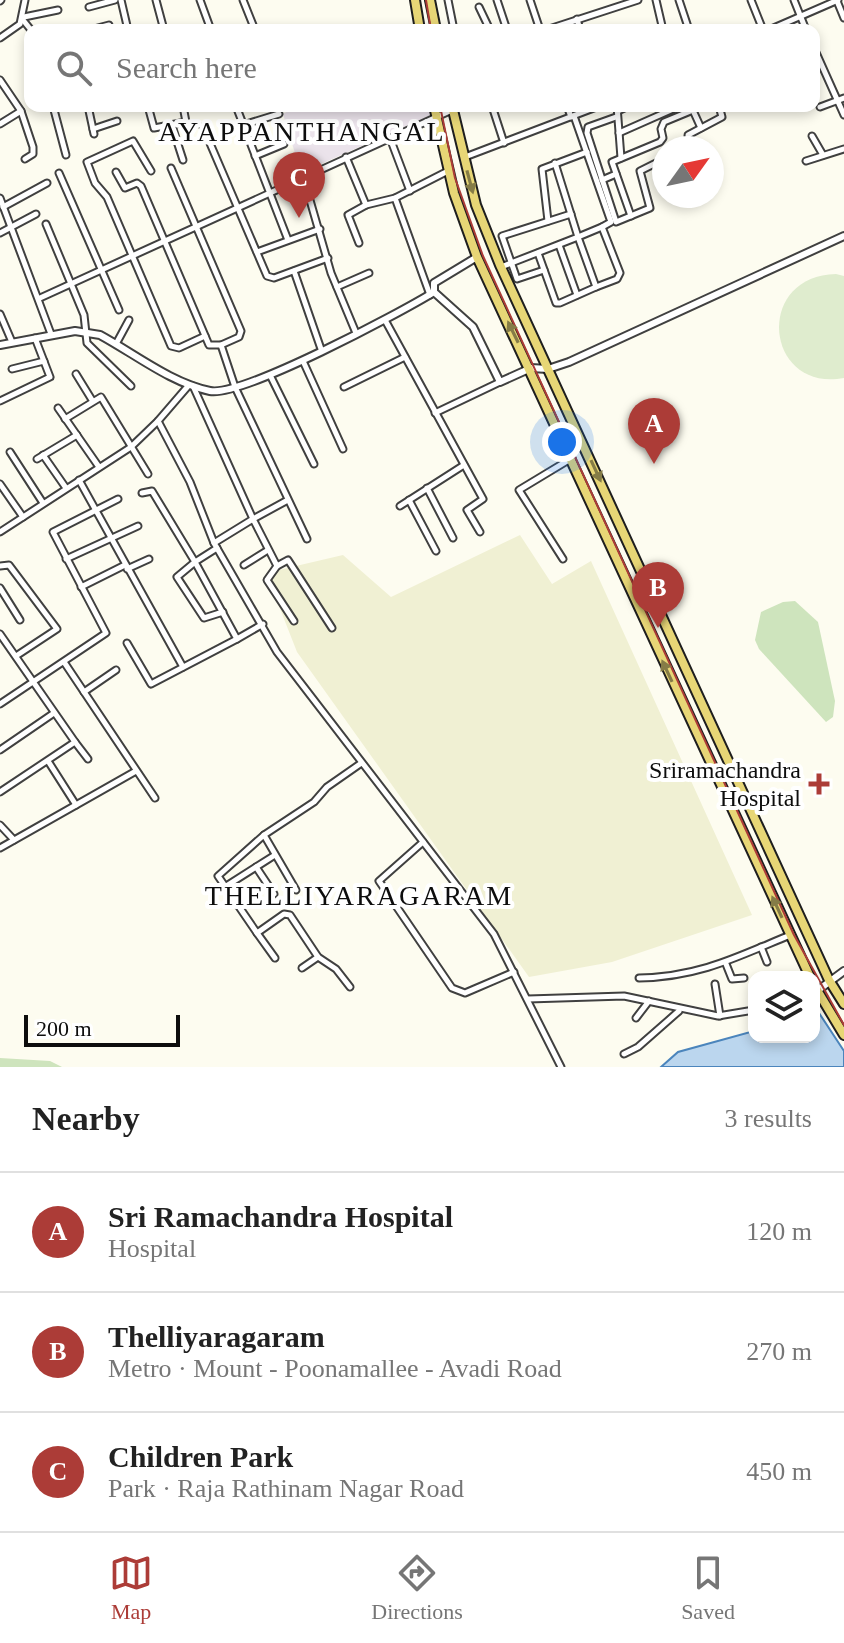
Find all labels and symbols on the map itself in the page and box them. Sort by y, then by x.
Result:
district label: AYAPPANTHANGAL [158,116,446,147]
north arrow [652,136,724,208]
pin: C [273,152,325,218]
one-way arrow [464,170,477,194]
one-way arrow [506,321,520,344]
pin: A [628,398,680,464]
your location [542,422,582,462]
one-way arrow [589,459,603,483]
pin: B [632,562,684,628]
one-way arrow [660,660,673,683]
place label: Sriramachandra Hospital [649,757,801,811]
marker: Sriramachandra Hospital [808,773,830,795]
district label: THELLIYARAGARAM [205,880,513,911]
one-way arrow [770,895,784,918]
scale bar [24,1011,180,1047]

